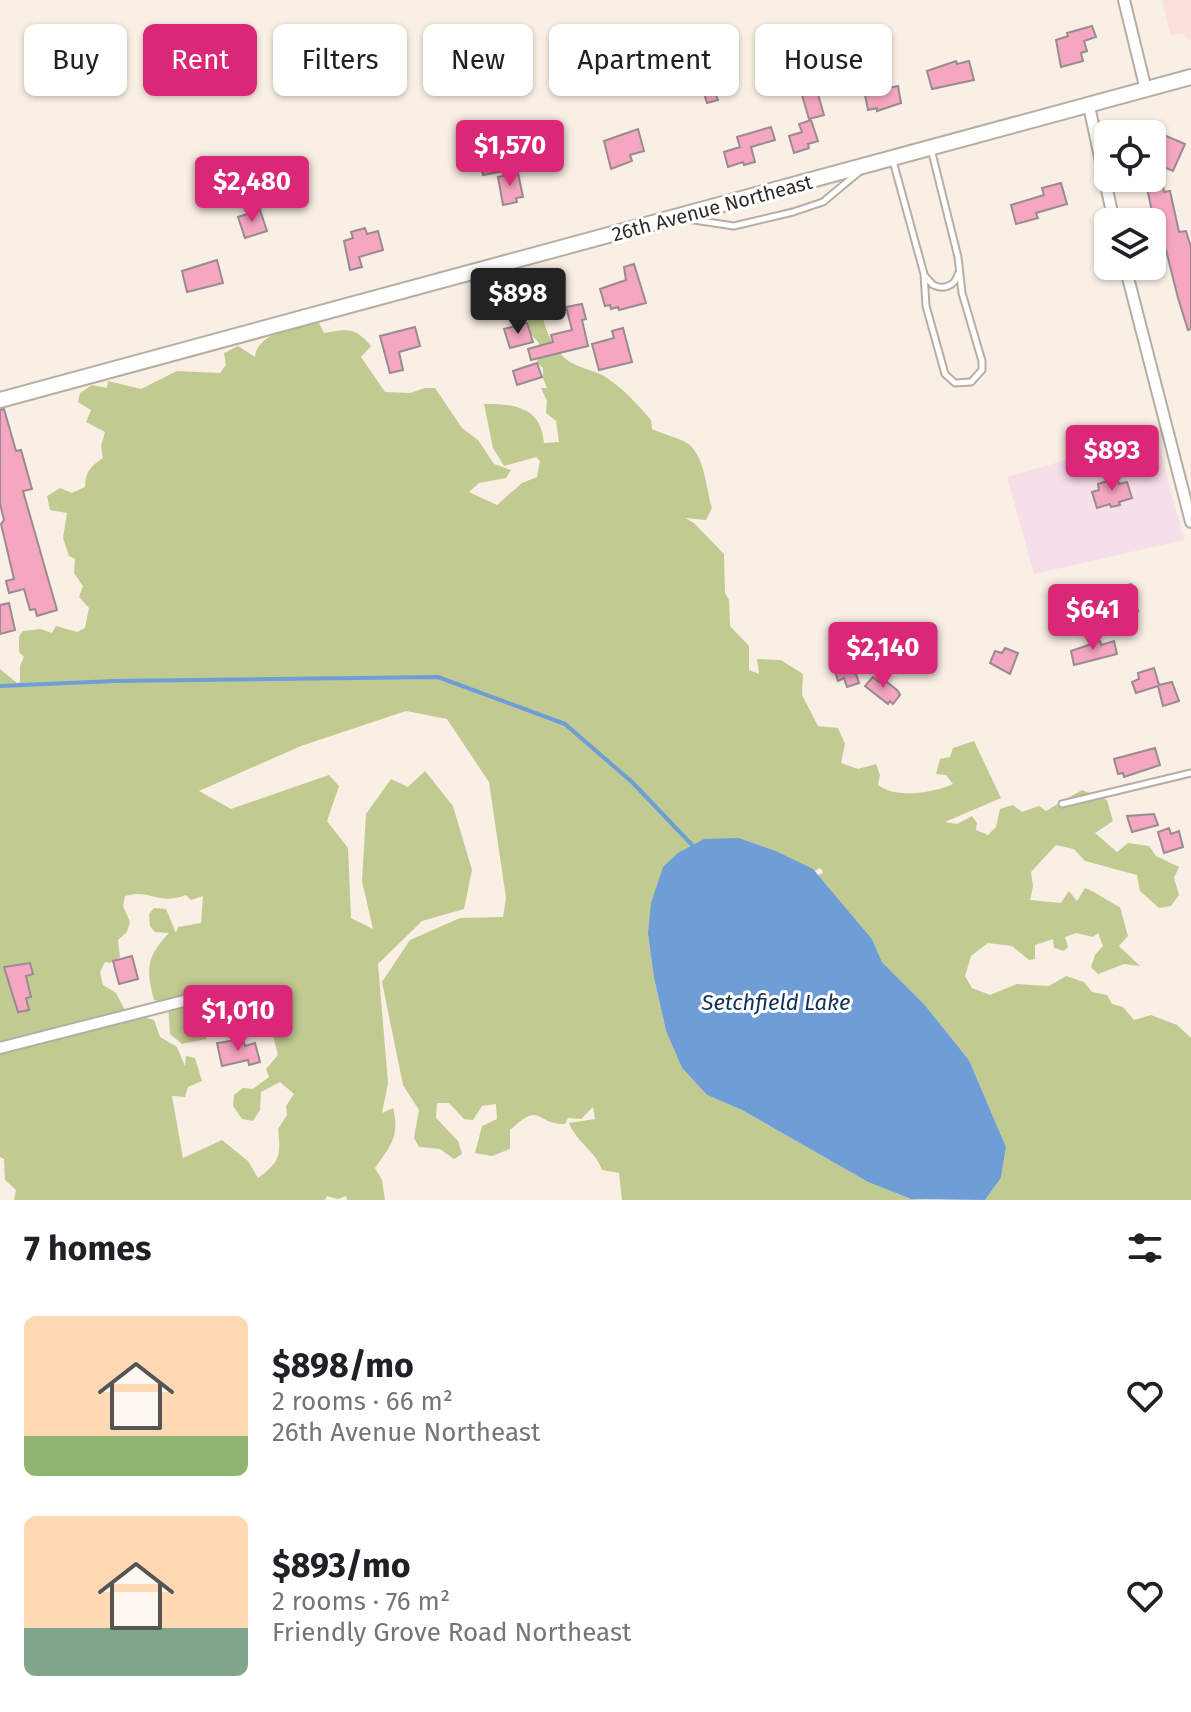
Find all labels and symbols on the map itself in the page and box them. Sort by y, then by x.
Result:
pin: $1,570 [445,120,575,188]
pin: $2,480 [187,156,317,224]
street label: 26th Avenue Northeast [609,169,816,246]
pin: $898 [471,268,565,336]
pin: $893 [1065,425,1159,493]
pin: $641 [1046,584,1140,652]
pin: $2,140 [818,622,948,690]
pin: $1,010 [173,985,303,1053]
water label: Setchfield Lake [701,989,850,1016]

